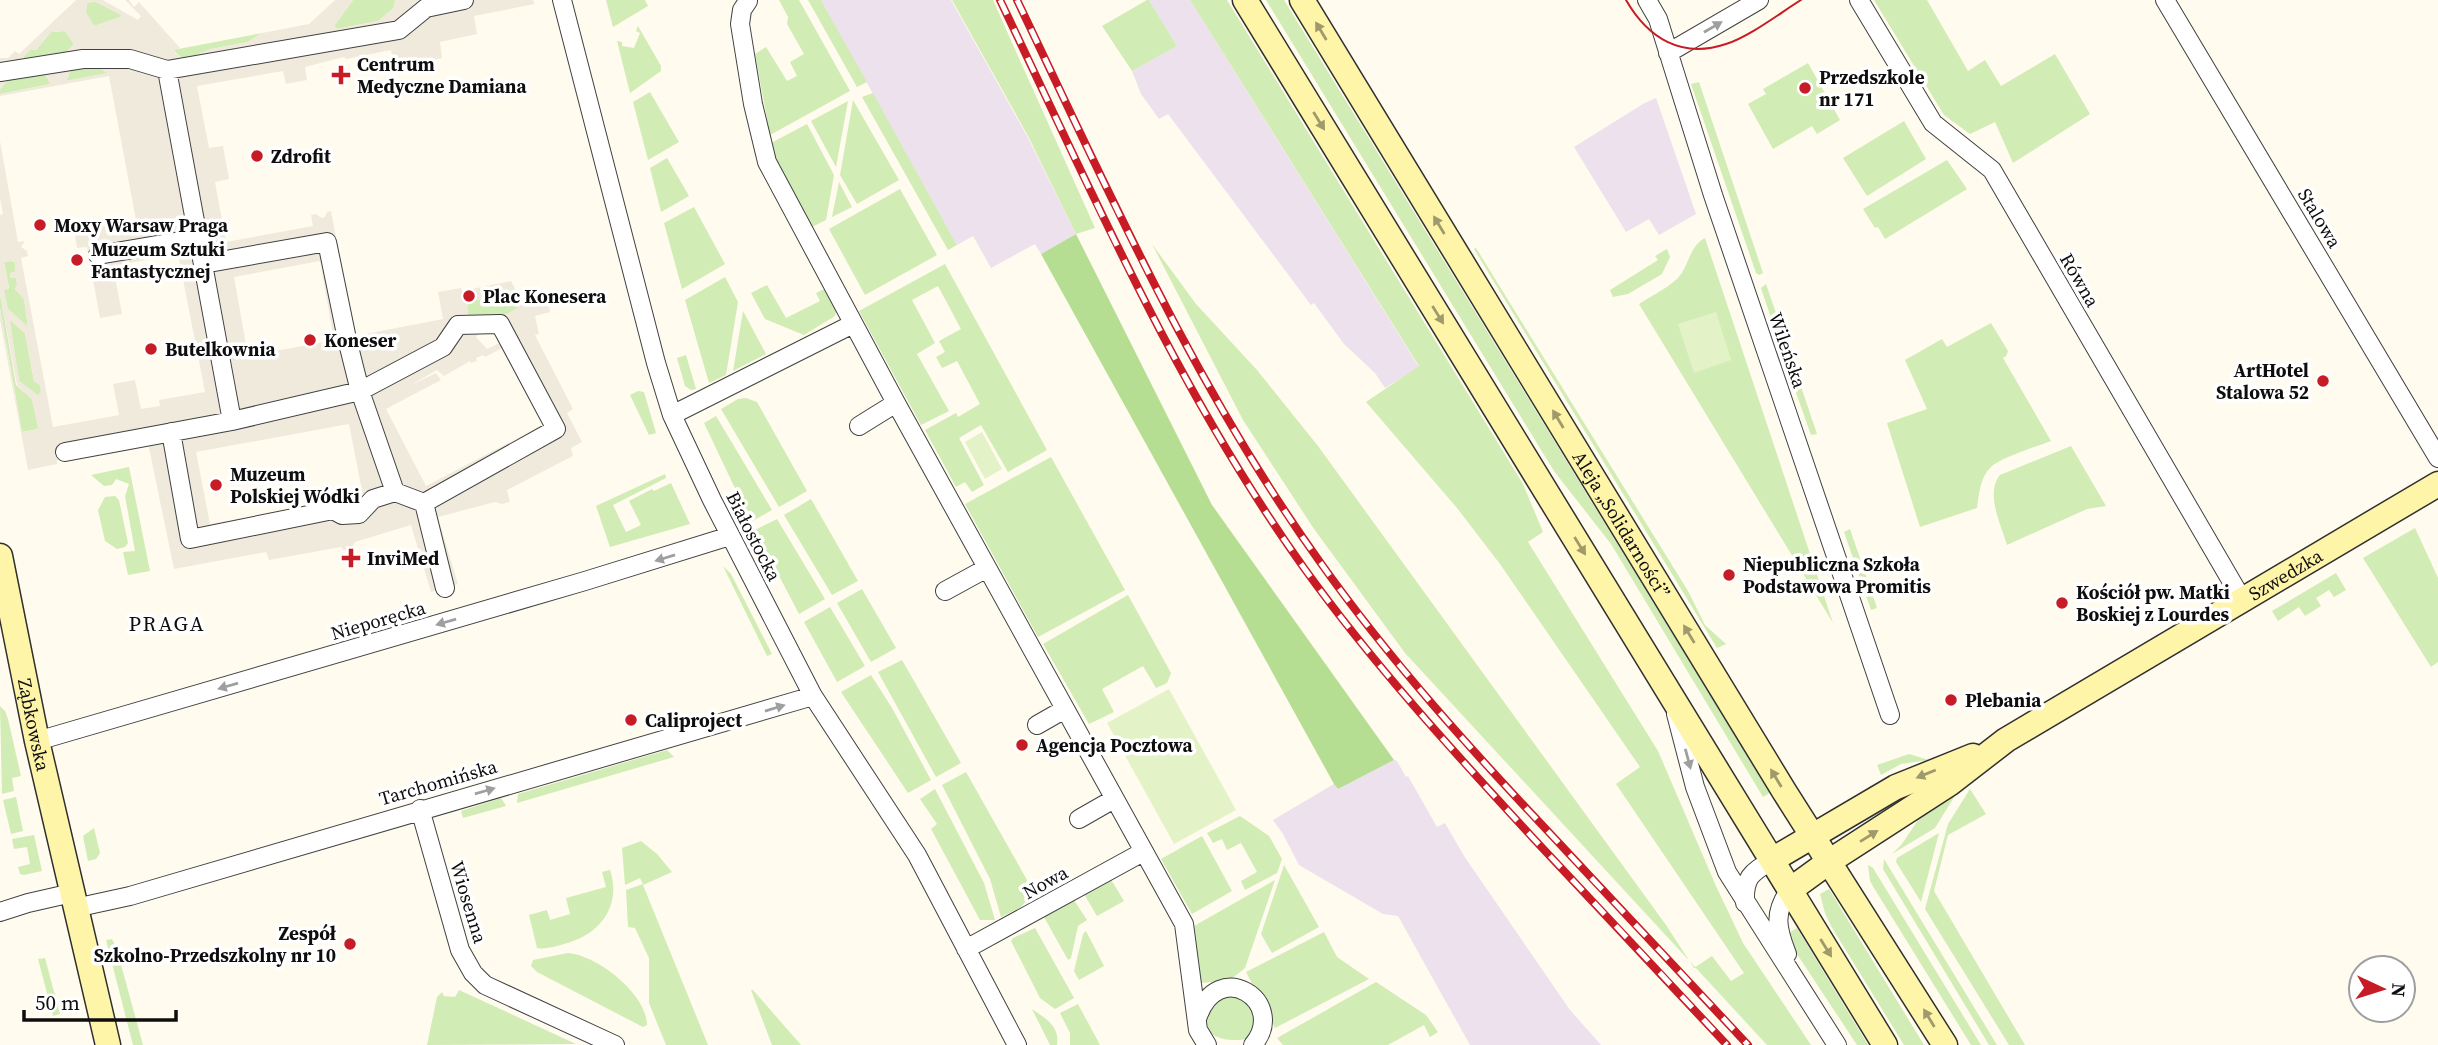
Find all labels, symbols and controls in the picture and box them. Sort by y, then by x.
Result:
one-way arrow [1704,20,1723,33]
one-way arrow [1315,21,1327,40]
place label: Centrum Medyczne Damiana [357,51,527,99]
place label: Przedszkole nr 171 [1819,64,1925,112]
marker: Centrum Medyczne Damiana [331,65,351,85]
marker: Przedszkole nr 171 [1797,80,1813,96]
one-way arrow [1313,111,1326,130]
place label: Zdrofit [271,143,331,169]
marker: Zdrofit [249,148,265,164]
street label: Stalowa [2292,183,2348,253]
place label: Moxy Warsaw Praga [54,212,229,238]
one-way arrow [1433,215,1445,234]
marker: Moxy Warsaw Praga [32,217,48,233]
place label: Muzeum Sztuki Fantastycznej [91,236,225,284]
street label: Równa [2054,248,2106,312]
marker: Muzeum Sztuki Fantastycznej [69,252,85,268]
place label: Plac Konesera [483,283,607,309]
marker: Plac Konesera [461,288,477,304]
one-way arrow [1432,305,1445,324]
street label: Wileńska [1763,309,1813,392]
place label: Koneser [324,327,397,353]
marker: Koneser [302,332,318,348]
place label: Butelkownia [165,336,276,362]
marker: Butelkownia [143,341,159,357]
place label: ArtHotel Stalowa 52 [2216,357,2309,405]
marker: ArtHotel Stalowa 52 [2315,373,2331,389]
one-way arrow [1551,410,1564,429]
street label: Aleja „Solidarności” [1567,446,1676,603]
place label: Muzeum Polskiej Wódki [230,461,360,509]
marker: Muzeum Polskiej Wódki [208,477,224,493]
street label: Białostocka [720,487,788,586]
one-way arrow [1574,536,1587,555]
street label: Szwedzka [2244,542,2328,606]
place label: InviMed [367,545,439,571]
marker: InviMed [341,548,361,568]
place label: Niepubliczna Szkoła Podstawowa Promitis [1743,551,1931,599]
one-way arrow [654,553,675,563]
marker: Niepubliczna Szkoła Podstawowa Promitis [1721,567,1737,583]
place label: Kościół pw. Matki Boskiej z Lourdes [2076,579,2230,627]
street label: Nieporęcka [328,594,429,646]
marker: Kościół pw. Matki Boskiej z Lourdes [2054,595,2070,611]
district label: PRAGA [128,609,206,638]
one-way arrow [436,617,457,627]
one-way arrow [1683,624,1696,644]
street label: Ząbkowska [12,676,57,774]
one-way arrow [217,681,238,691]
place label: Plebania [1965,687,2042,713]
marker: Plebania [1943,692,1959,708]
one-way arrow [764,703,785,713]
place label: Caliproject [645,707,742,733]
marker: Caliproject [623,712,639,728]
place label: Agencja Pocztowa [1036,732,1193,758]
marker: Agencja Pocztowa [1014,737,1030,753]
one-way arrow [1683,749,1694,771]
street label: Tarchomińska [376,753,500,811]
one-way arrow [1770,768,1783,787]
one-way arrow [1916,768,1937,779]
one-way arrow [475,785,496,795]
one-way arrow [1859,830,1878,843]
street label: Wiosenna [444,858,494,947]
street label: Nowa [1018,859,1073,905]
place label: Zespół Szkolno-Przedszkolny nr 10 [94,920,336,968]
marker: Zespół Szkolno-Przedszkolny nr 10 [342,936,358,952]
one-way arrow [1819,939,1832,958]
north arrow [2347,954,2417,1024]
scale bar [24,978,177,1022]
text: N [2385,982,2412,998]
text: 50 m [35,988,80,1017]
one-way arrow [1922,1009,1935,1028]

